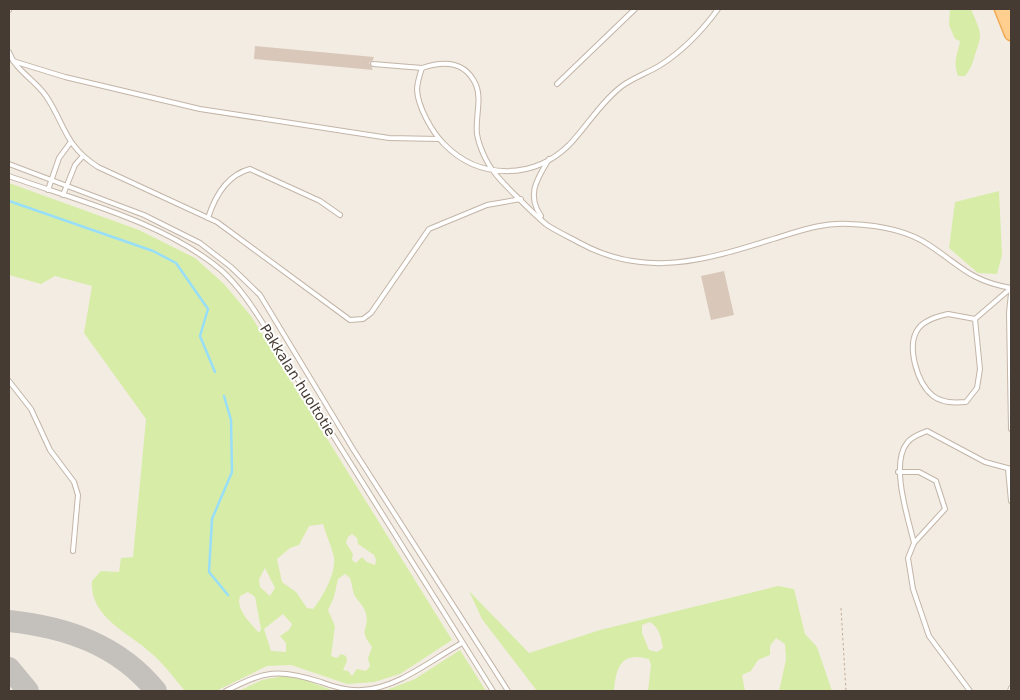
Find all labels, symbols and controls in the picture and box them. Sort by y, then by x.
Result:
street label: Pakkalan huoltotie [257,321,339,439]

